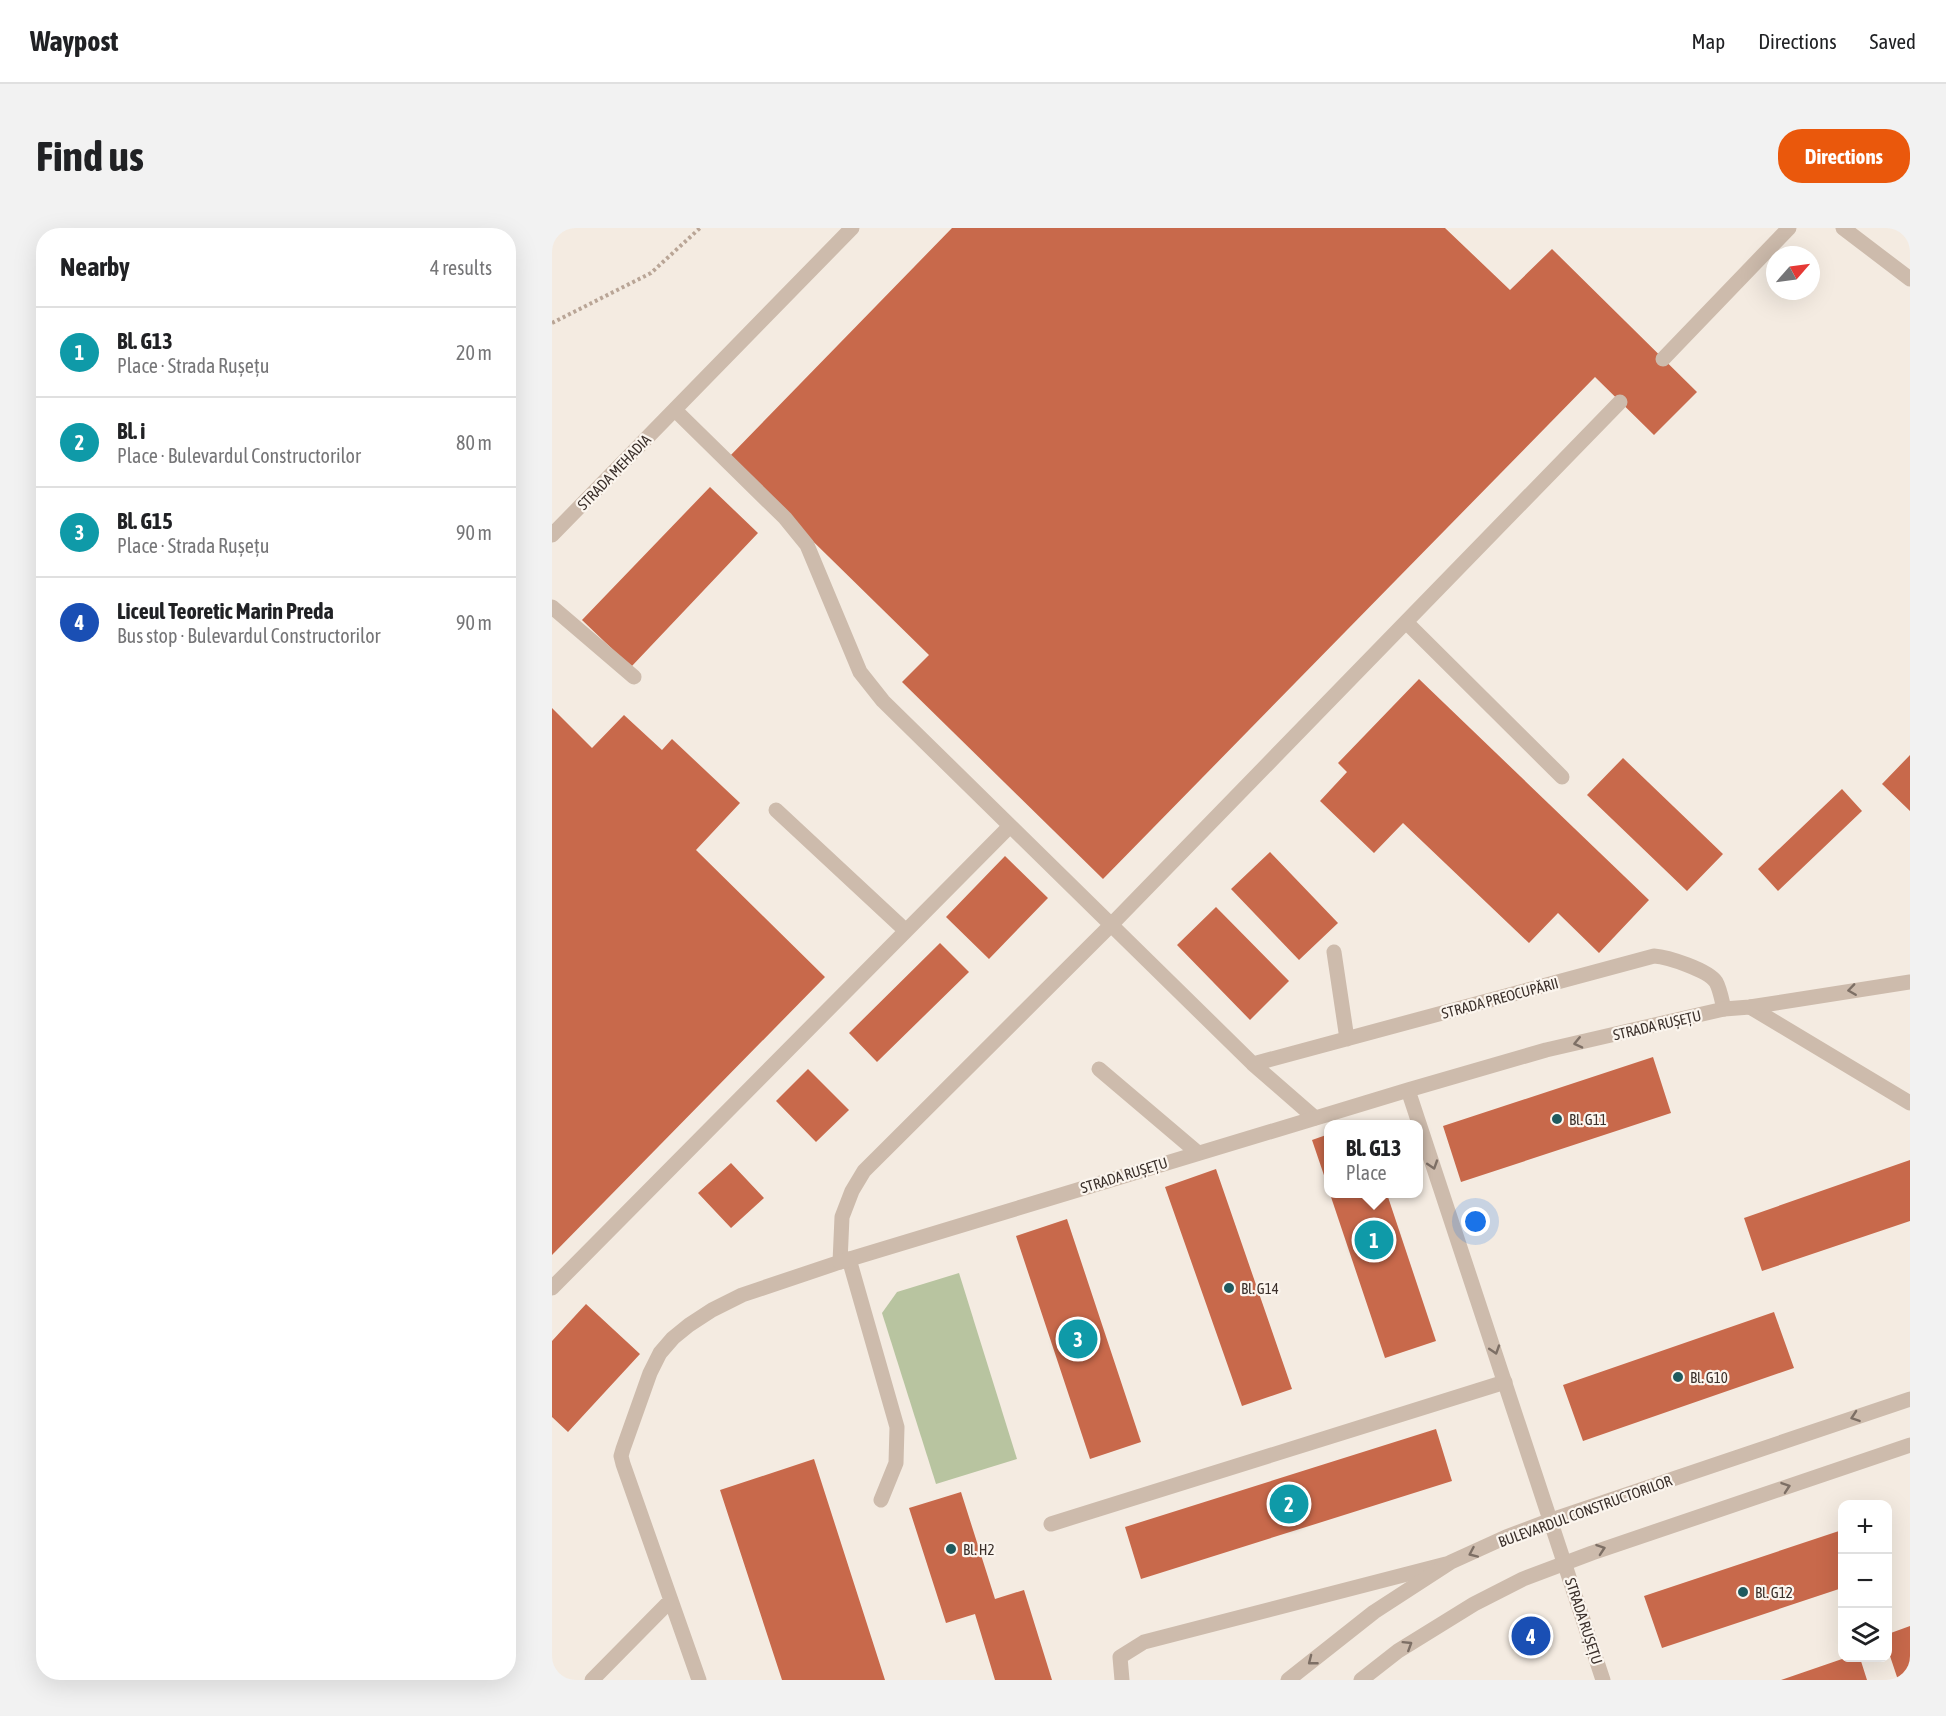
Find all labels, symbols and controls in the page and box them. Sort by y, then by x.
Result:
text: Waypost [30,25,118,57]
text: Map [1691,29,1725,53]
text: Directions [1758,29,1837,53]
text: Saved [1870,29,1916,53]
button: Directions [1778,129,1910,183]
text: Find us [36,132,144,180]
north arrow [1766,246,1820,300]
text: Nearby [60,252,130,282]
text: 4 results [430,256,492,279]
text: Bl. G13 [117,328,173,354]
text: 1 [75,341,84,364]
text: 20 m [456,341,492,364]
text: Place · Strada Rușețu [117,354,269,377]
text: Bl. i [117,418,145,444]
text: 2 [75,431,84,454]
text: 80 m [456,431,492,454]
street label: STRADA MEHADIA [574,431,654,513]
text: Place · Bulevardul Constructorilor [117,444,361,467]
text: Bl. G15 [117,508,173,534]
text: 3 [75,521,84,544]
text: 90 m [456,521,492,544]
text: Place · Strada Rușețu [117,534,269,557]
text: Liceul Teoretic Marin Preda [117,598,334,624]
text: 4 [75,611,84,634]
text: 90 m [456,611,492,634]
text: Bus stop · Bulevardul Constructorilor [117,624,380,647]
street label: STRADA PREOCUPĂRII [1440,974,1560,1022]
one-way arrow [1847,984,1857,996]
street label: STRADA RUȘEȚU [1611,1007,1703,1043]
one-way arrow [1574,1036,1584,1049]
place label: Bl. G11 [1569,1111,1607,1128]
marker: Bl. G11 [1550,1112,1564,1126]
popup [1324,1120,1423,1198]
text: Bl. G13 [1346,1135,1401,1161]
street label: STRADA RUȘEȚU [1078,1154,1170,1196]
one-way arrow [1426,1159,1439,1170]
text: Place [1346,1161,1387,1184]
your location [1461,1207,1490,1236]
pin: 1 [1354,1218,1394,1262]
place label: Bl. G14 [1241,1280,1279,1297]
marker: Bl. G14 [1222,1281,1236,1295]
pin: 3 [1058,1316,1098,1362]
one-way arrow [1487,1344,1500,1355]
place label: Bl. G10 [1690,1369,1728,1386]
marker: Bl. G10 [1671,1370,1685,1384]
one-way arrow [1850,1410,1861,1423]
street label: BULEVARDUL CONSTRUCTORILOR [1496,1471,1675,1550]
pin: 2 [1270,1482,1308,1526]
one-way arrow [1780,1482,1791,1495]
map controls [1838,1500,1892,1662]
button: + [1838,1500,1892,1554]
place label: Bl. H2 [963,1541,995,1558]
marker: Bl. H2 [944,1542,958,1556]
one-way arrow [1595,1544,1606,1557]
one-way arrow [1468,1545,1479,1557]
button: − [1838,1554,1892,1608]
street label: STRADA RUȘEȚU [1562,1576,1606,1666]
place label: Bl. G12 [1755,1584,1793,1601]
marker: Bl. G12 [1736,1585,1750,1599]
button: layers [1838,1608,1892,1662]
pin: 4 [1512,1614,1550,1658]
one-way arrow [1402,1640,1412,1652]
one-way arrow [1308,1654,1319,1665]

